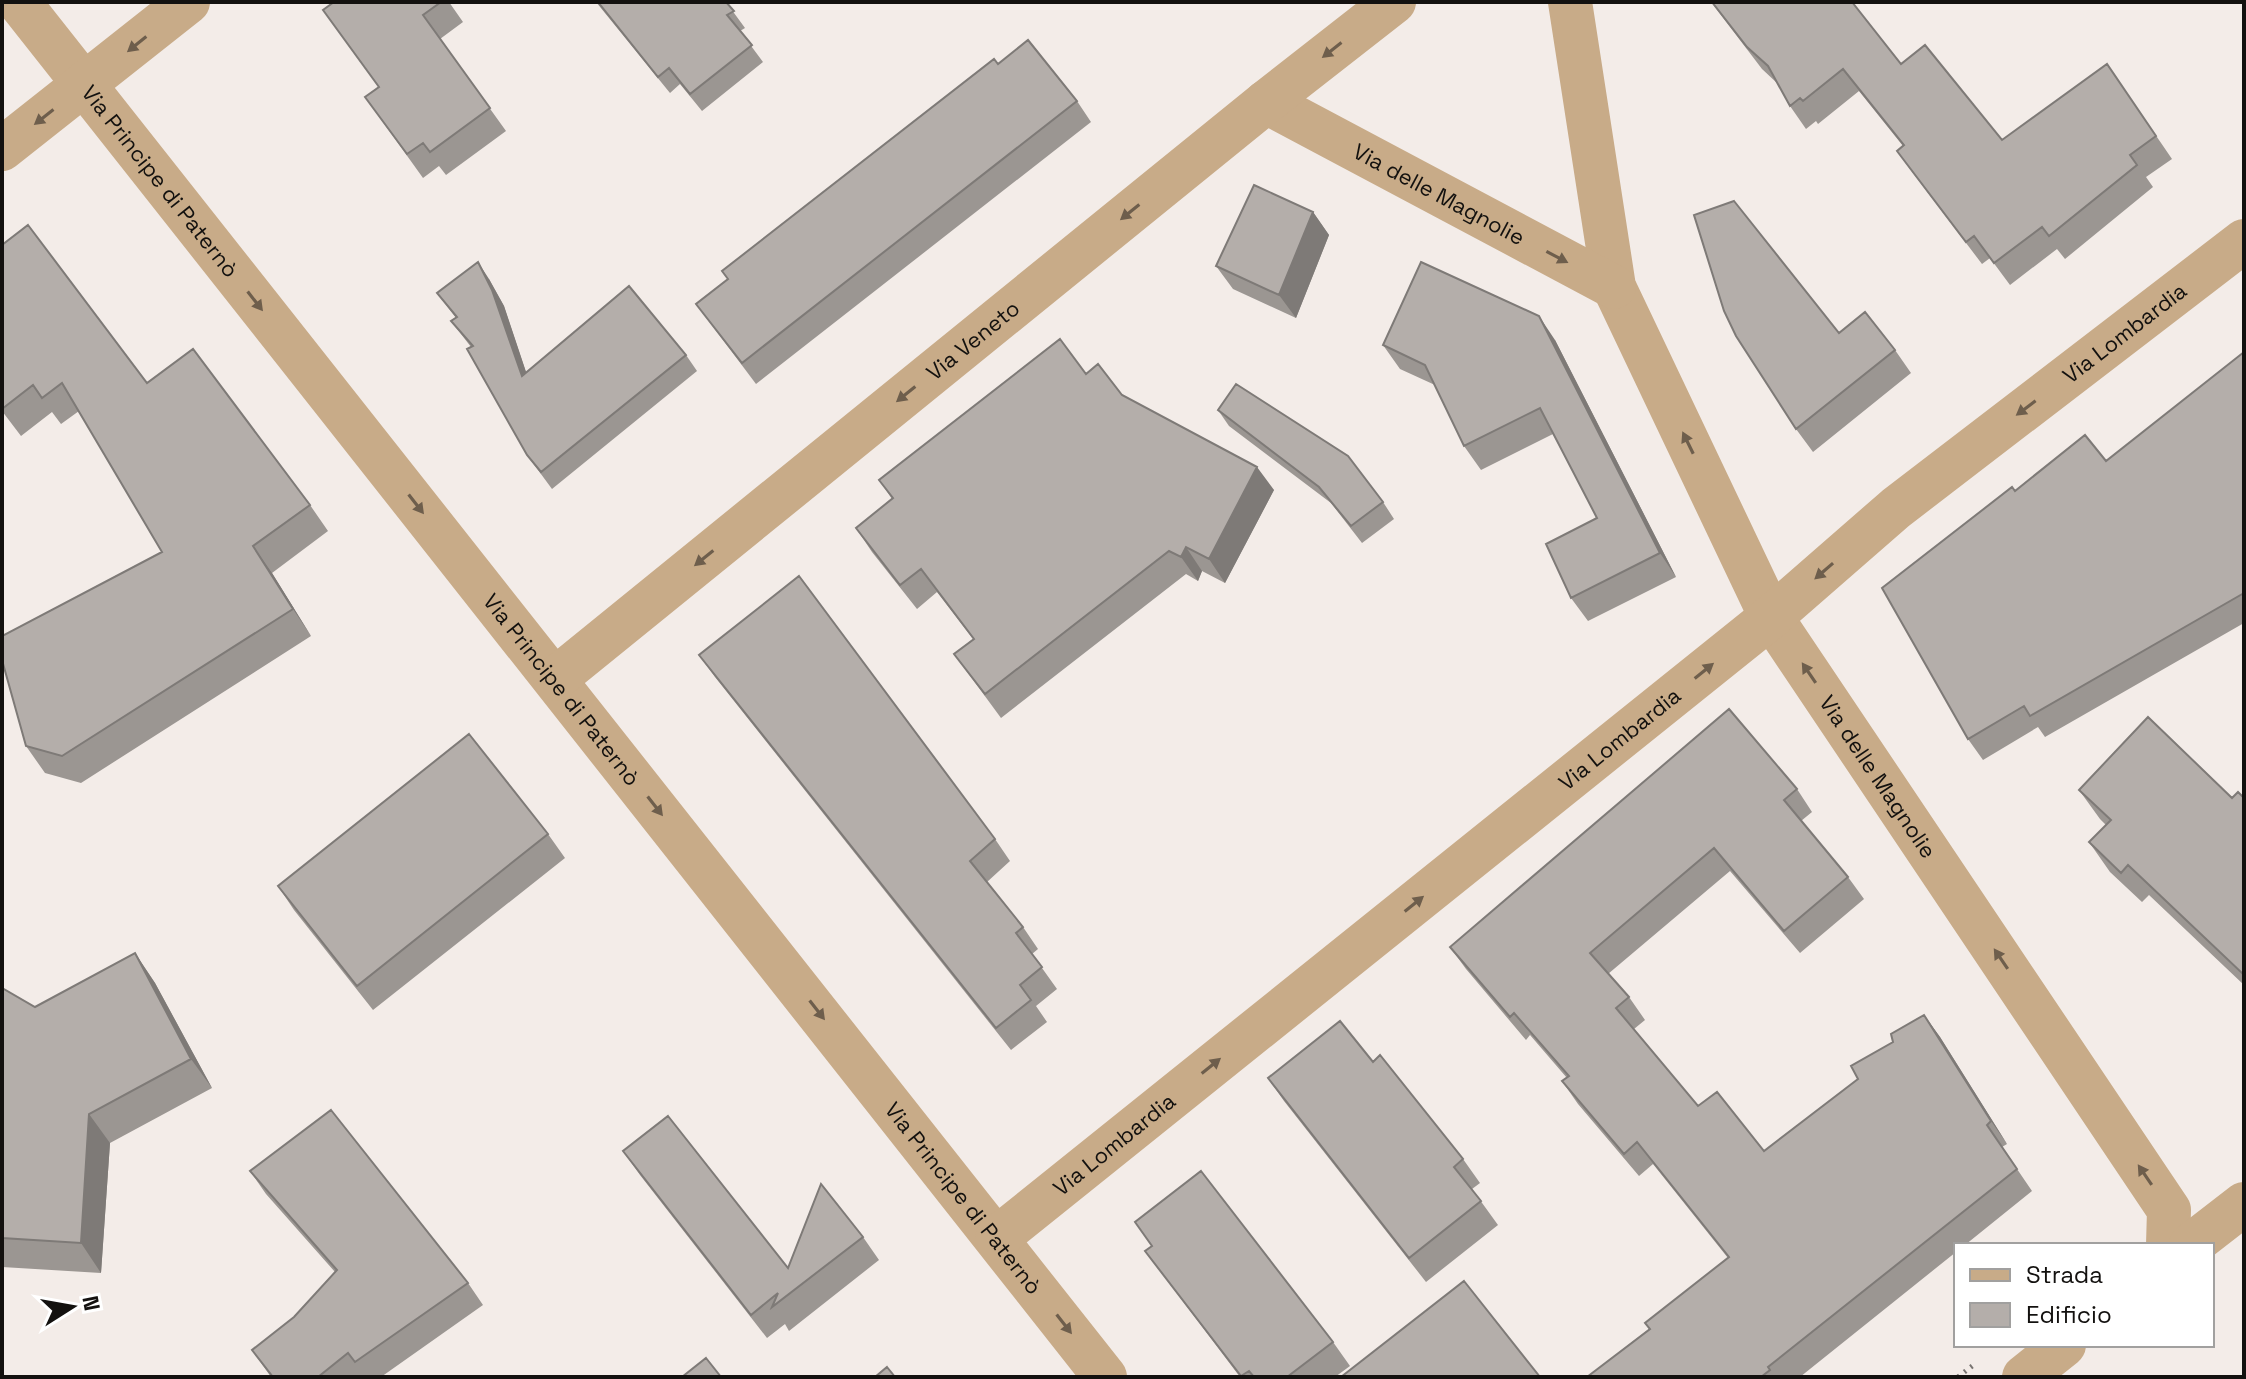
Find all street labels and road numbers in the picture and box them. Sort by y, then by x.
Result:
street label: Via Principe di Paternò [76,79,245,283]
street label: Via delle Magnolie [1348,137,1530,251]
street label: Via Lombardia [2057,276,2192,389]
street label: Via Veneto [920,294,1025,386]
street label: Via Principe di Paternò [477,588,647,791]
street label: Via Lombardia [1553,681,1686,796]
street label: Via delle Magnolie [1813,690,1943,863]
street label: Via Lombardia [1047,1086,1181,1202]
street label: Via Principe di Paternò [879,1096,1048,1300]

